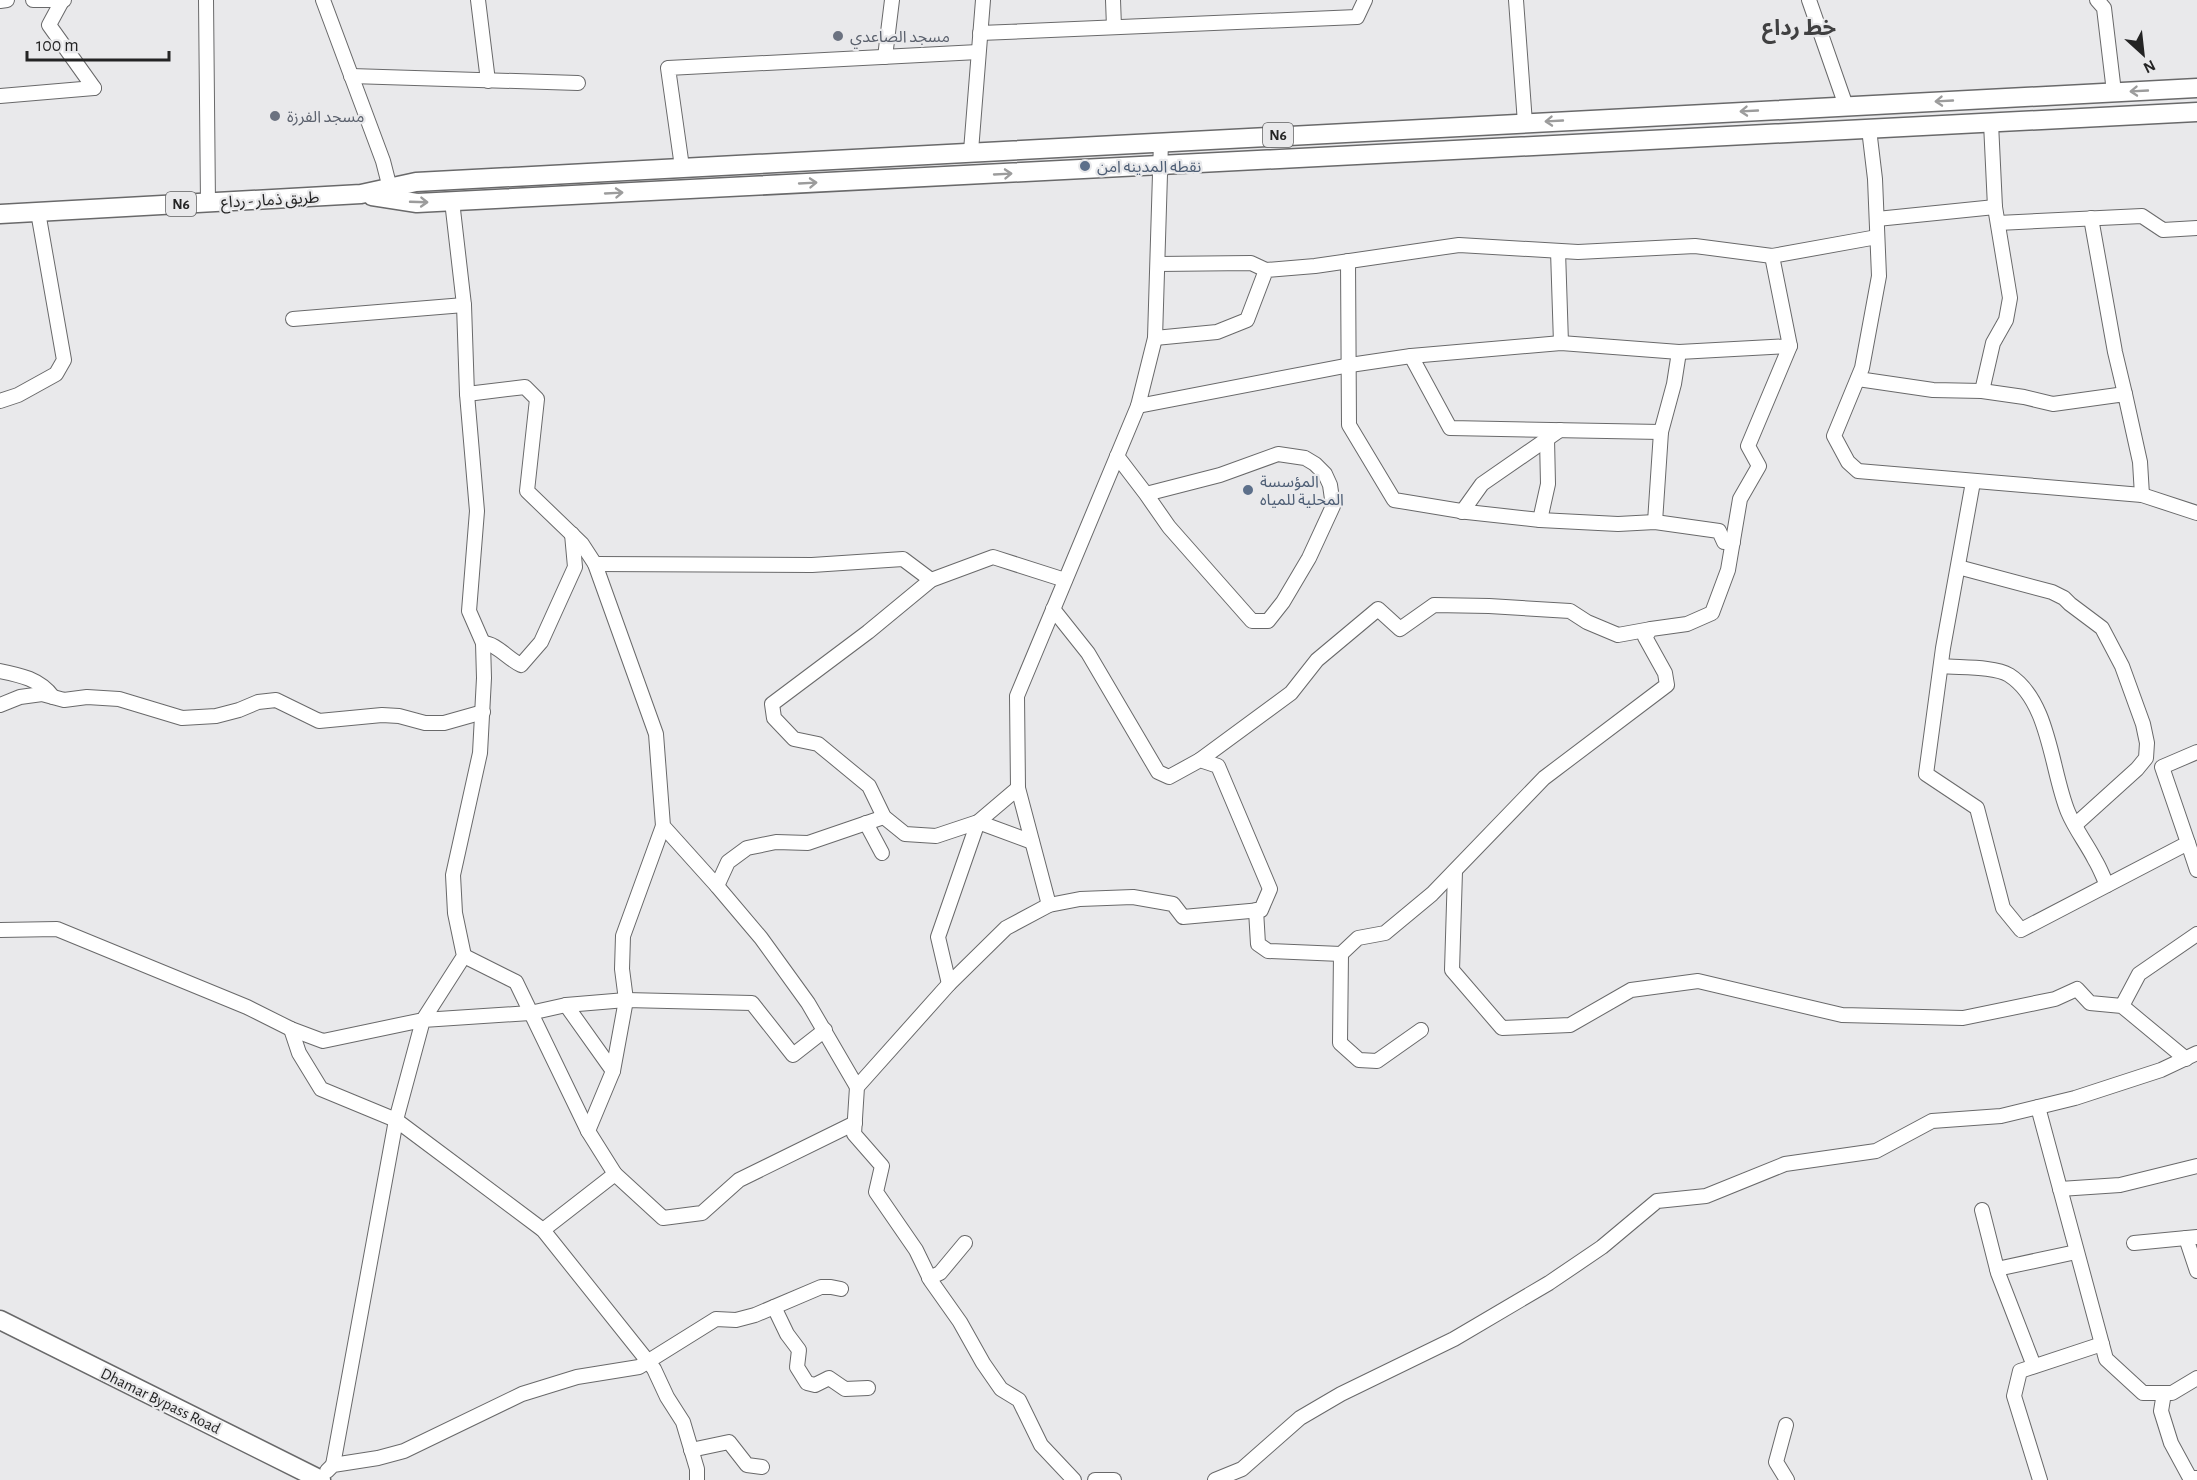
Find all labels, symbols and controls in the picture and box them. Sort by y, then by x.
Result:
district label: خط رداع [1762,17,1836,44]
scale bar [27,24,170,62]
north arrow [2113,24,2173,84]
marker: مسجد الصاعدي [831,29,845,43]
place label: مسجد الصاعدي [850,29,950,49]
text: 100 m [36,37,79,55]
text: N [2141,57,2158,76]
one-way arrow [2129,86,2149,97]
one-way arrow [1934,96,1954,107]
one-way arrow [1740,106,1760,117]
marker: مسجد الفرزة [268,109,282,123]
place label: مسجد الفرزة [287,109,364,126]
one-way arrow [1545,116,1565,127]
road number: N6 [1263,123,1293,147]
marker: نقطه المدينه امن [1078,159,1092,173]
place label: نقطه المدينه امن [1097,159,1201,176]
one-way arrow [993,168,1013,179]
one-way arrow [798,178,818,189]
one-way arrow [603,188,623,199]
street label: طريق ذمار - رداع [220,189,320,215]
road number: N6 [166,192,196,216]
one-way arrow [408,197,428,208]
place label: المؤسسة المحلية للمياه [1260,474,1344,508]
marker: المؤسسة المحلية للمياه [1241,483,1255,497]
street label: Dhamar Bypass Road [98,1365,223,1438]

